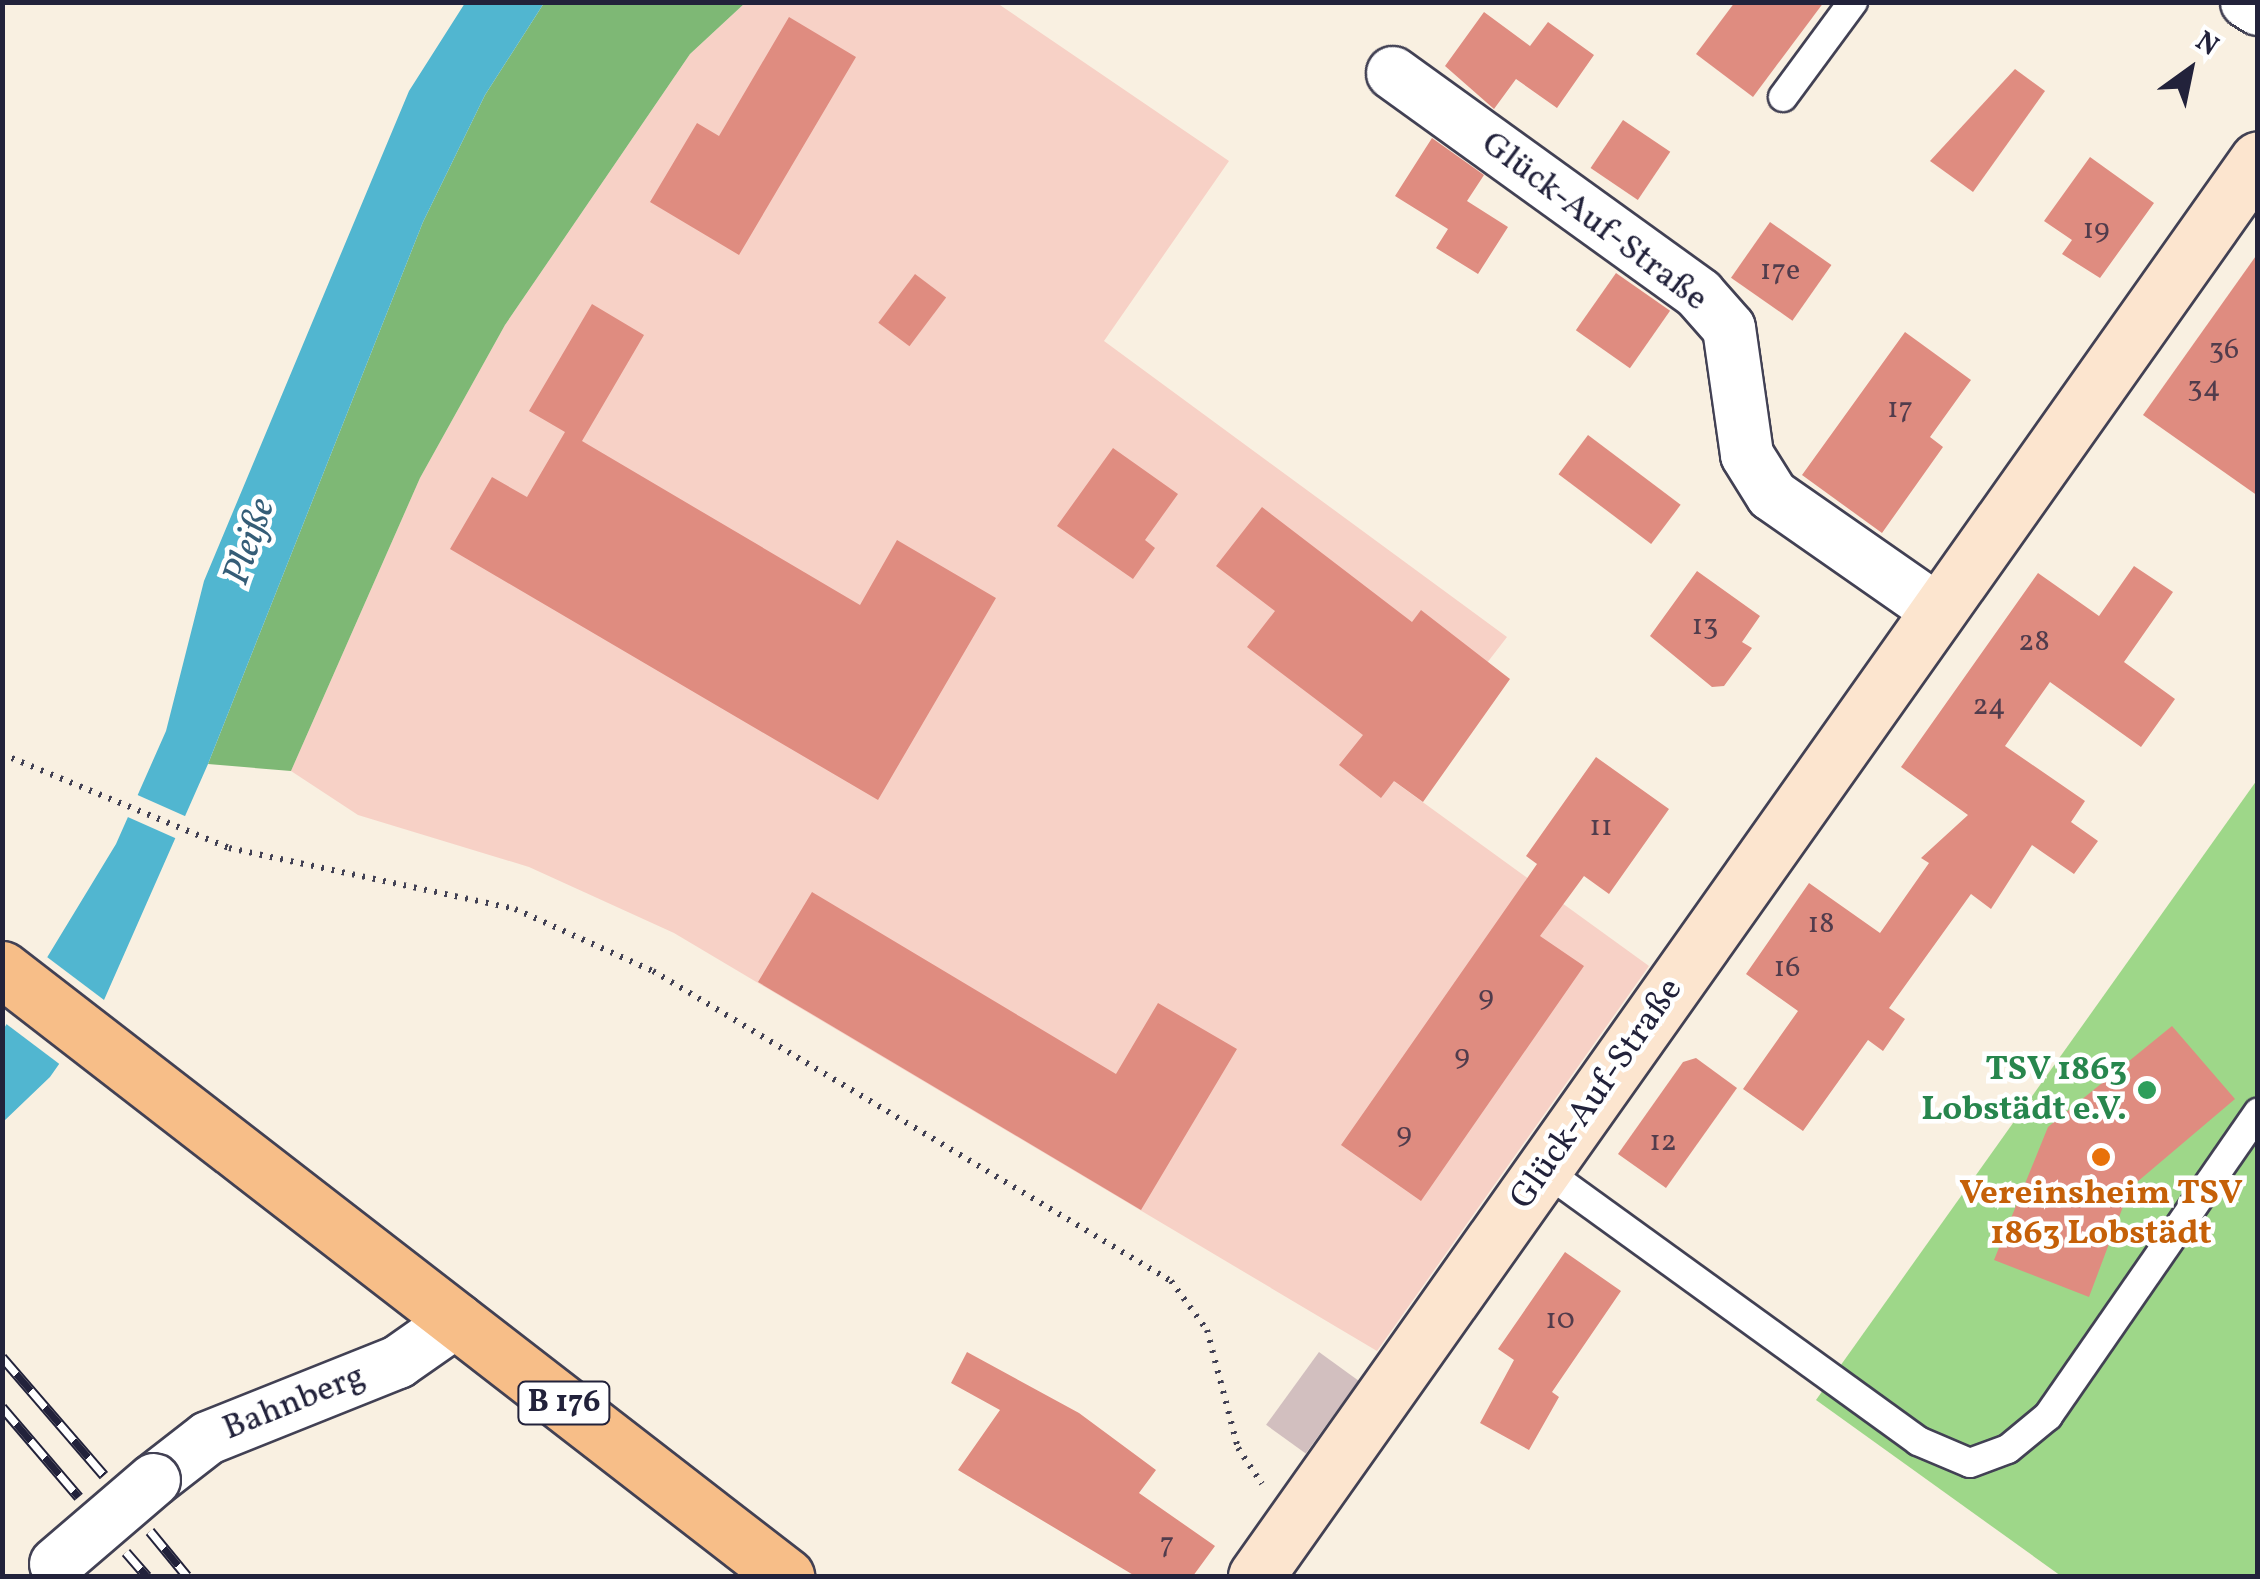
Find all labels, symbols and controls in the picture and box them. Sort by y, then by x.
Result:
north arrow [2140,20,2240,120]
text: N [2187,23,2226,66]
street label: Glück-Auf-Straße [1473,123,1715,321]
house number: 19 [2082,212,2110,248]
house number: 17e [1760,253,1800,289]
house number: 36 [2209,332,2239,368]
house number: 34 [2187,370,2221,406]
house number: 17 [1887,391,1913,427]
water label: Pleiße [215,493,287,591]
house number: 13 [1691,608,1719,644]
house number: 28 [2018,624,2050,660]
house number: 24 [1972,688,2006,724]
house number: 11 [1589,809,1613,845]
house number: 18 [1808,906,1834,942]
house number: 16 [1774,950,1800,986]
street label: Glück-Auf-Straße [1502,970,1692,1218]
house number: 9 [1478,979,1494,1015]
house number: 9 [1454,1038,1470,1074]
place label: TSV 1863 Lobstädt e.V. [1921,1049,2127,1131]
marker: TSV 1863 Lobstädt e.V. [2136,1079,2158,1101]
house number: 9 [1396,1116,1412,1152]
house number: 12 [1649,1124,1677,1160]
marker: Vereinsheim TSV 1863 Lobstädt [2090,1146,2112,1168]
place label: Vereinsheim TSV 1863 Lobstädt [1959,1173,2243,1255]
house number: 10 [1545,1302,1575,1338]
street label: Bahnberg [217,1356,371,1450]
road number: B 176 [516,1376,612,1430]
house number: 7 [1160,1526,1174,1562]

